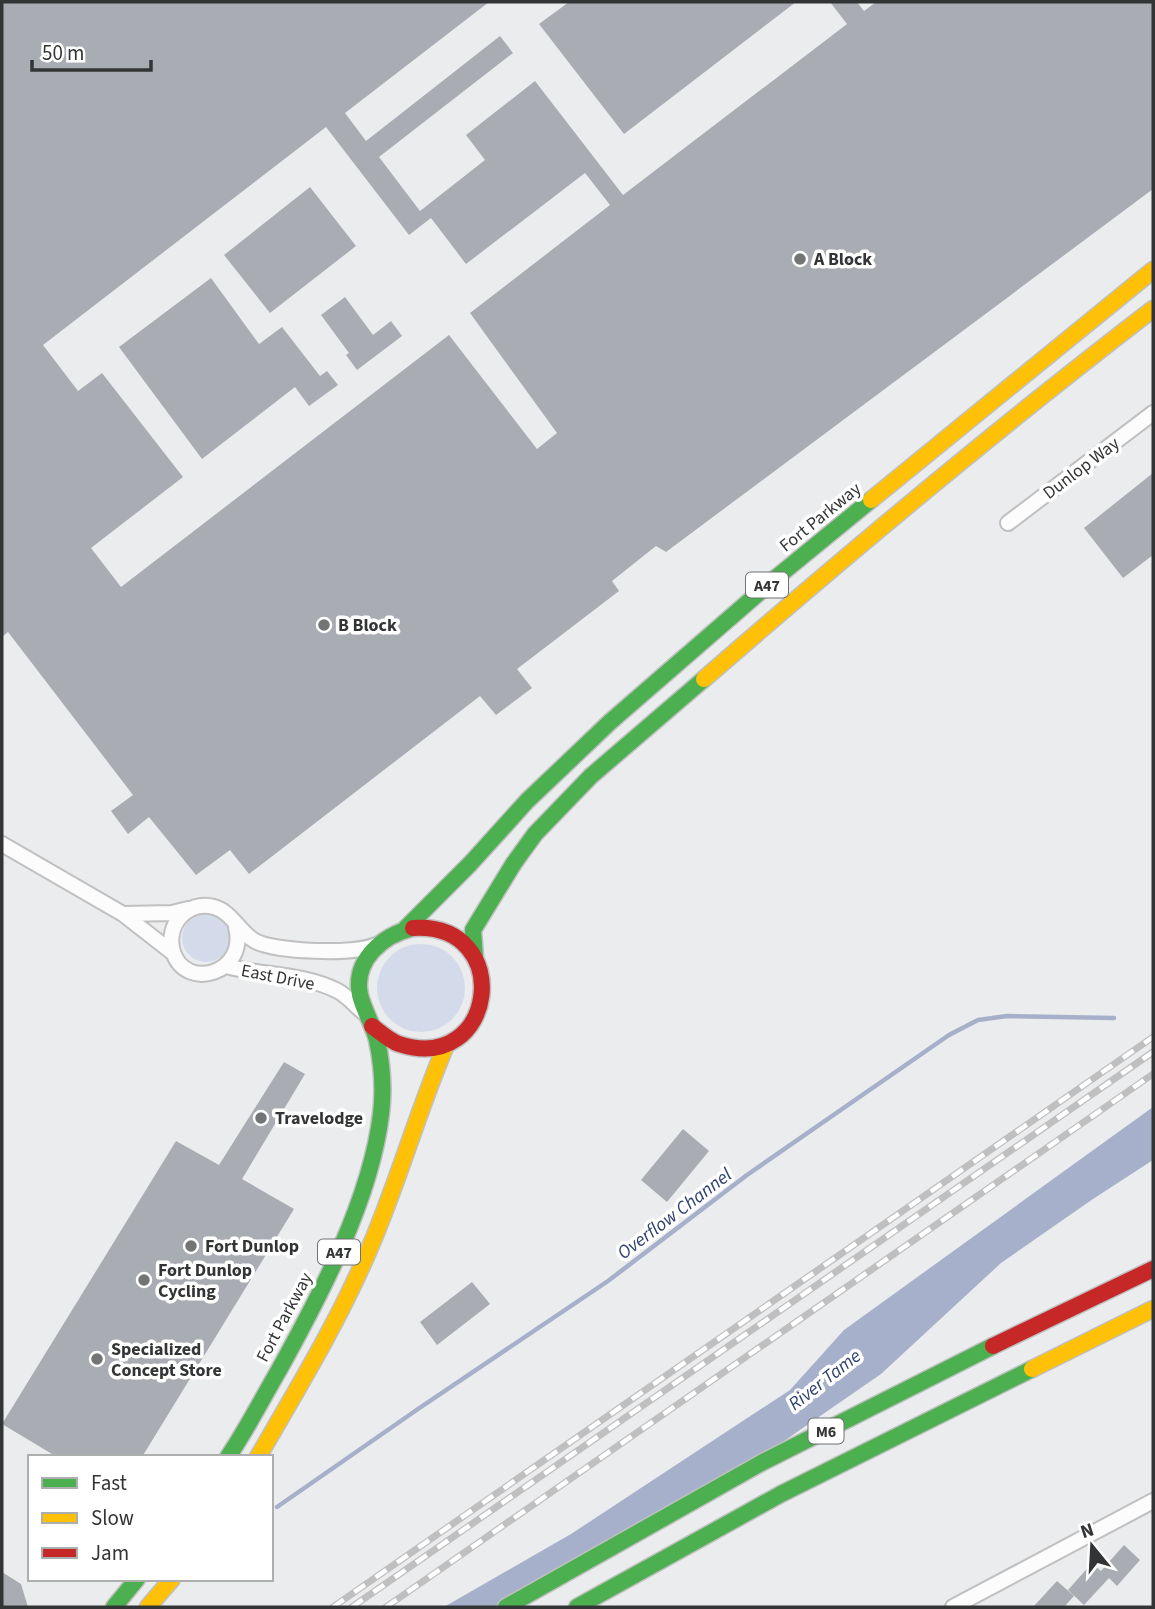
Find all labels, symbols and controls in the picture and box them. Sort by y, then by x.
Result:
scale bar [32,28,150,72]
text: 50 m [42,38,84,68]
place label: A Block [813,247,872,272]
marker: A Block [792,251,808,267]
street label: Dunlop Way [1038,431,1125,505]
street label: Fort Parkway [774,476,867,558]
road number: A47 [746,572,788,598]
place label: B Block [338,613,397,638]
marker: B Block [316,617,332,633]
street label: East Drive [239,958,317,997]
place label: Travelodge [275,1106,363,1131]
marker: Travelodge [253,1110,269,1126]
water label: Overflow Channel [612,1162,738,1266]
place label: Fort Dunlop [205,1234,299,1259]
marker: Fort Dunlop [183,1238,199,1254]
road number: A47 [318,1240,360,1264]
place label: Fort Dunlop Cycling [158,1258,252,1304]
street label: Fort Parkway [250,1267,319,1366]
marker: Fort Dunlop Cycling [136,1272,152,1288]
place label: Specialized Concept Store [111,1337,222,1383]
water label: River Tame [783,1343,867,1417]
marker: Specialized Concept Store [89,1351,105,1367]
road number: M6 [808,1418,844,1443]
legend [28,1455,273,1581]
text: Fast [91,1468,127,1498]
text: Slow [91,1503,134,1533]
north arrow [1057,1511,1127,1581]
text: N [1077,1516,1097,1546]
text: Jam [91,1538,129,1568]

